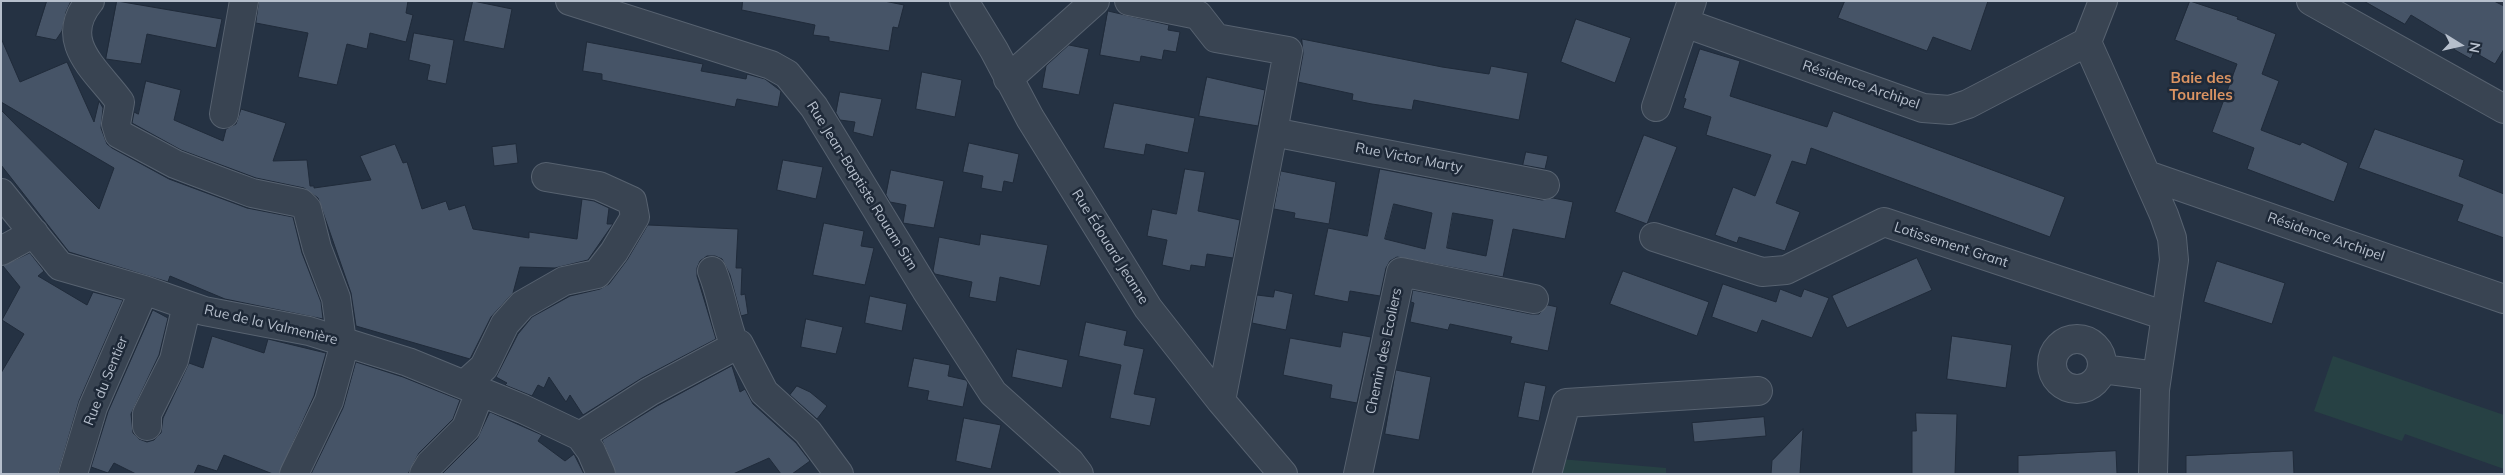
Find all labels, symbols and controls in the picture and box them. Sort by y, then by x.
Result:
north arrow [2435,20,2485,70]
text: N [2465,41,2485,54]
street label: Résidence Archipel [1800,57,1922,113]
district label: Baie des Tourelles [2169,69,2233,104]
street label: Rue Jean-Baptiste Rouam Sim [803,99,921,273]
street label: Rue Victor Marty [1354,139,1464,177]
street label: Rue Édouard Jeanne [1068,187,1152,307]
street label: Résidence Archipel [2265,209,2387,265]
street label: Lotissement Grant [1892,219,2010,271]
street label: Chemin des Ecoliers [1362,286,1406,416]
street label: Rue de la Valmenière [203,301,339,349]
street label: Rue du Sentier [80,334,132,428]

